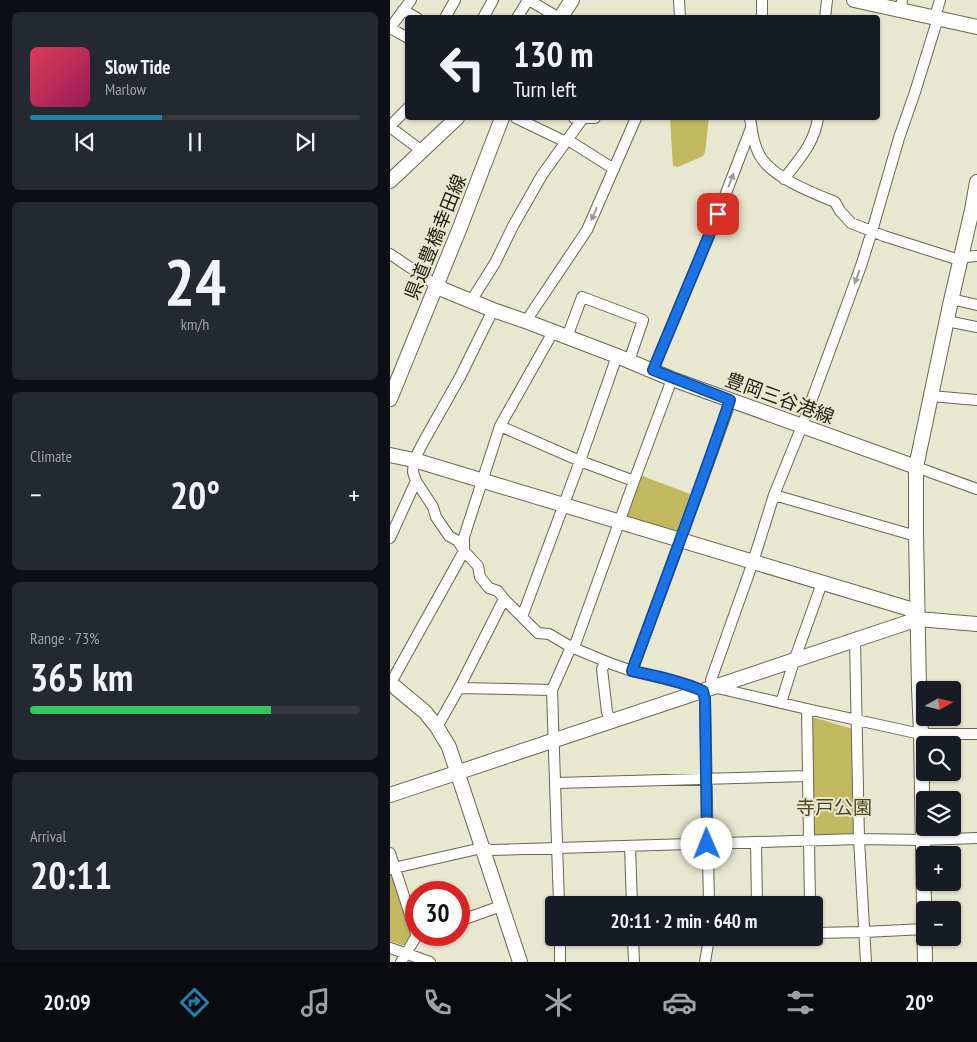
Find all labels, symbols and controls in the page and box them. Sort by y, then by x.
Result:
text: 130 m [513,31,594,77]
icon: left [430,35,495,100]
text: Slow Tide [105,55,170,79]
text: Turn left [513,75,577,103]
text: Marlow [105,79,146,99]
icon: previous [71,128,99,156]
icon: pause [181,128,209,156]
icon: next [291,128,319,156]
street label: 県道豊橋幸田線 [399,171,471,303]
one-way arrow [728,172,735,187]
pin [697,193,739,235]
icon: arrive [704,200,732,228]
one-way arrow [590,207,598,221]
text: 24 [164,239,226,323]
one-way arrow [853,270,860,285]
text: km/h [181,314,209,334]
street label: 豊岡三谷港線 [722,367,838,429]
text: Climate [30,446,72,466]
text: 20° [170,470,220,519]
text: − [30,476,42,513]
text: + [348,476,360,513]
text: Range · 73% [30,628,99,648]
text: 365 km [30,652,133,701]
north arrow [916,681,961,726]
map controls [916,681,961,946]
button: search [916,736,961,781]
button: layers [916,791,961,836]
park label: 寺戸公園 [796,795,872,819]
position arrow [680,817,732,869]
text: Arrival [30,826,66,846]
button: + [916,846,961,891]
text: 20:11 [30,850,112,899]
speed limit sign: 30 [405,881,470,946]
button: − [916,901,961,946]
text: 20:11 · 2 min · 640 m [611,909,757,933]
icon: directions [177,985,212,1020]
icon: music [298,985,333,1020]
icon: phone [420,985,455,1020]
icon: climate [541,985,576,1020]
icon: car [662,985,697,1020]
icon: filters [783,985,818,1020]
text: 20:09 [43,988,91,1016]
text: 20° [905,988,934,1016]

